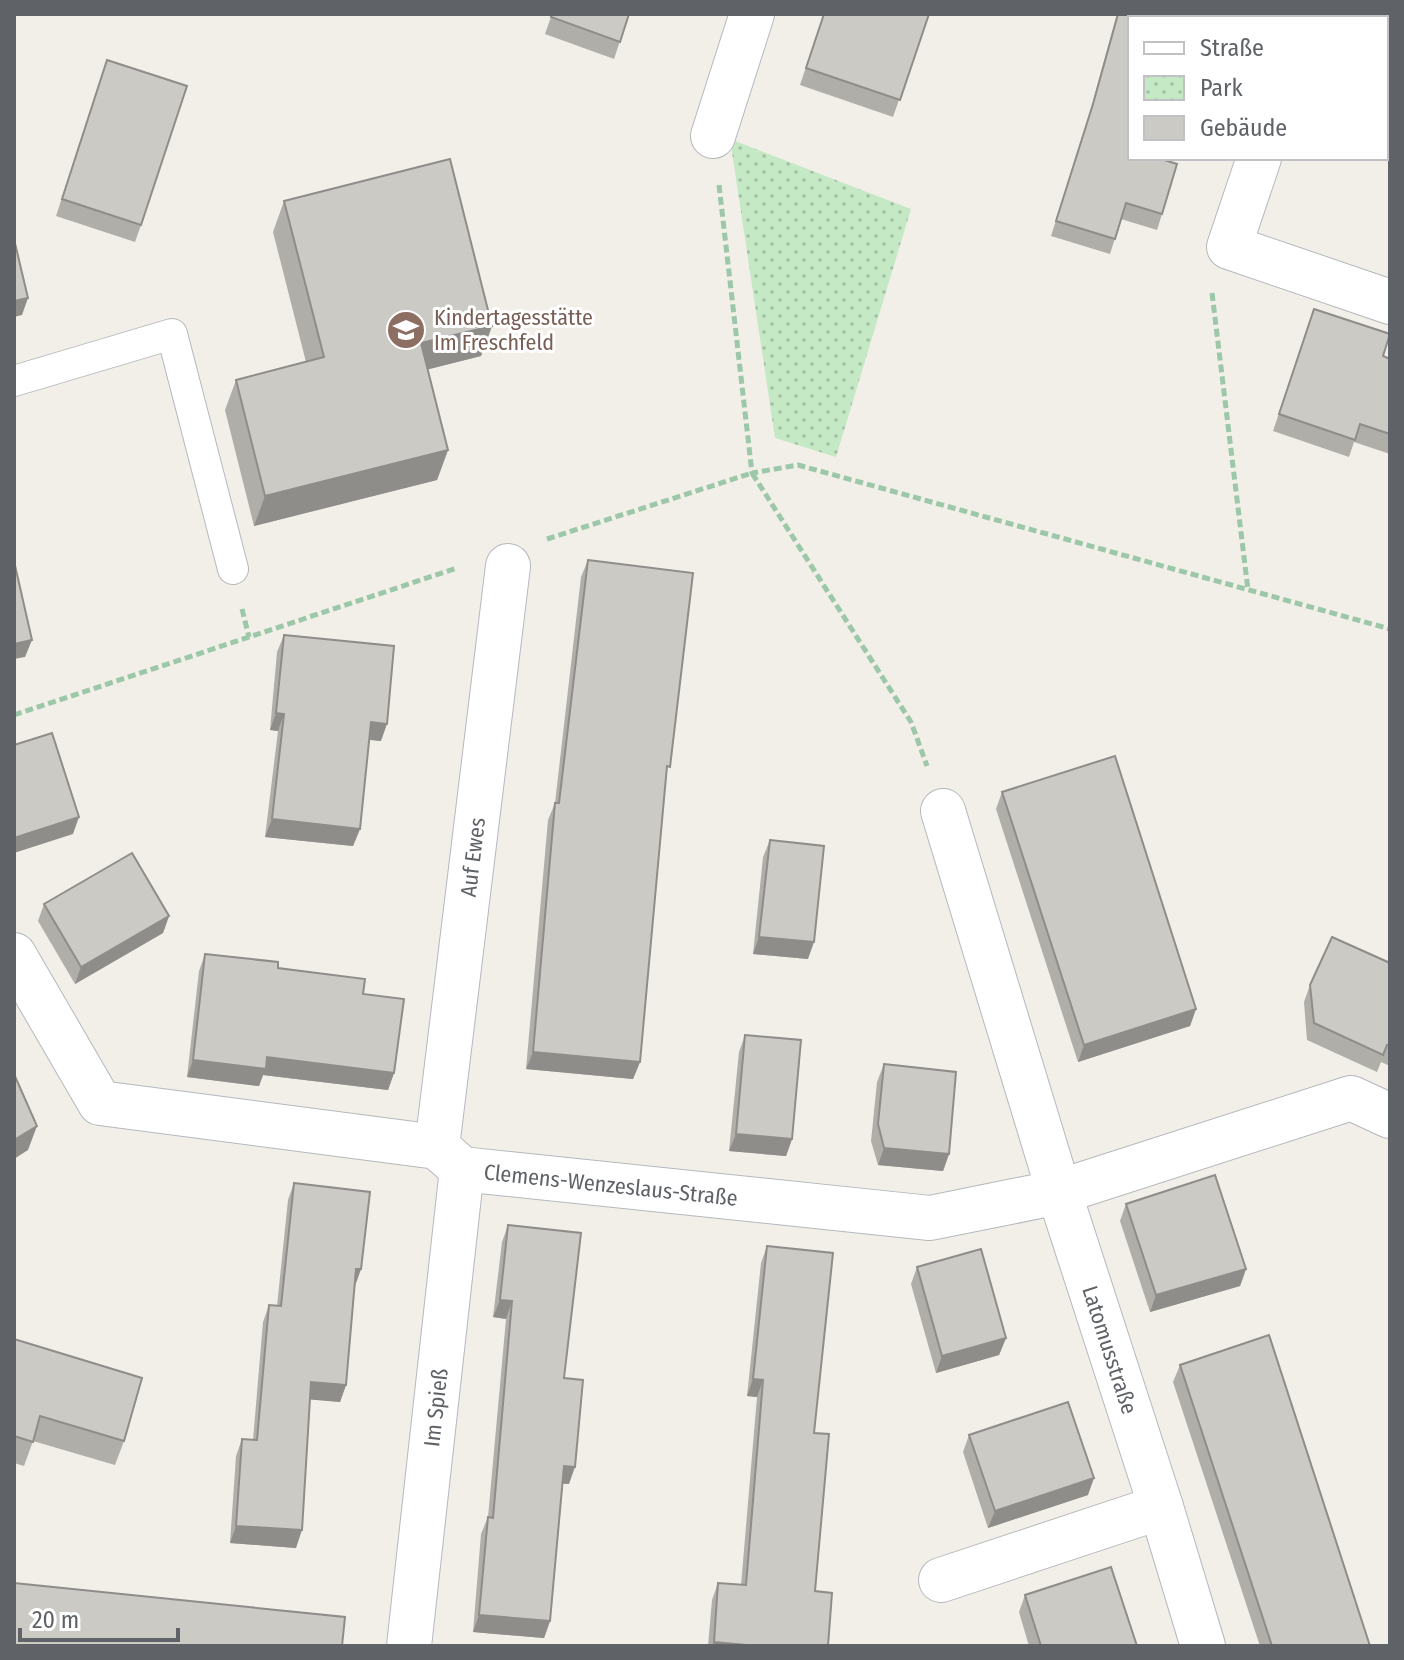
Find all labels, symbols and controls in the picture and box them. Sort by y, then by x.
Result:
legend [1128,16,1388,160]
text: Straße [1200,34,1264,62]
text: Park [1200,74,1243,102]
text: Gebäude [1200,114,1287,142]
place label: Kindertagesstätte Im Freschfeld [434,304,593,356]
school or university icon: Kindertagesstätte Im Freschfeld [385,309,427,351]
street label: Auf Ewes [454,816,491,898]
street label: Clemens-Wenzeslaus-Straße [483,1158,739,1211]
street label: Latomusstraße [1077,1282,1143,1417]
street label: Im Spieß [418,1367,453,1448]
scale bar [20,1592,178,1642]
text: 20 m [32,1606,79,1634]

